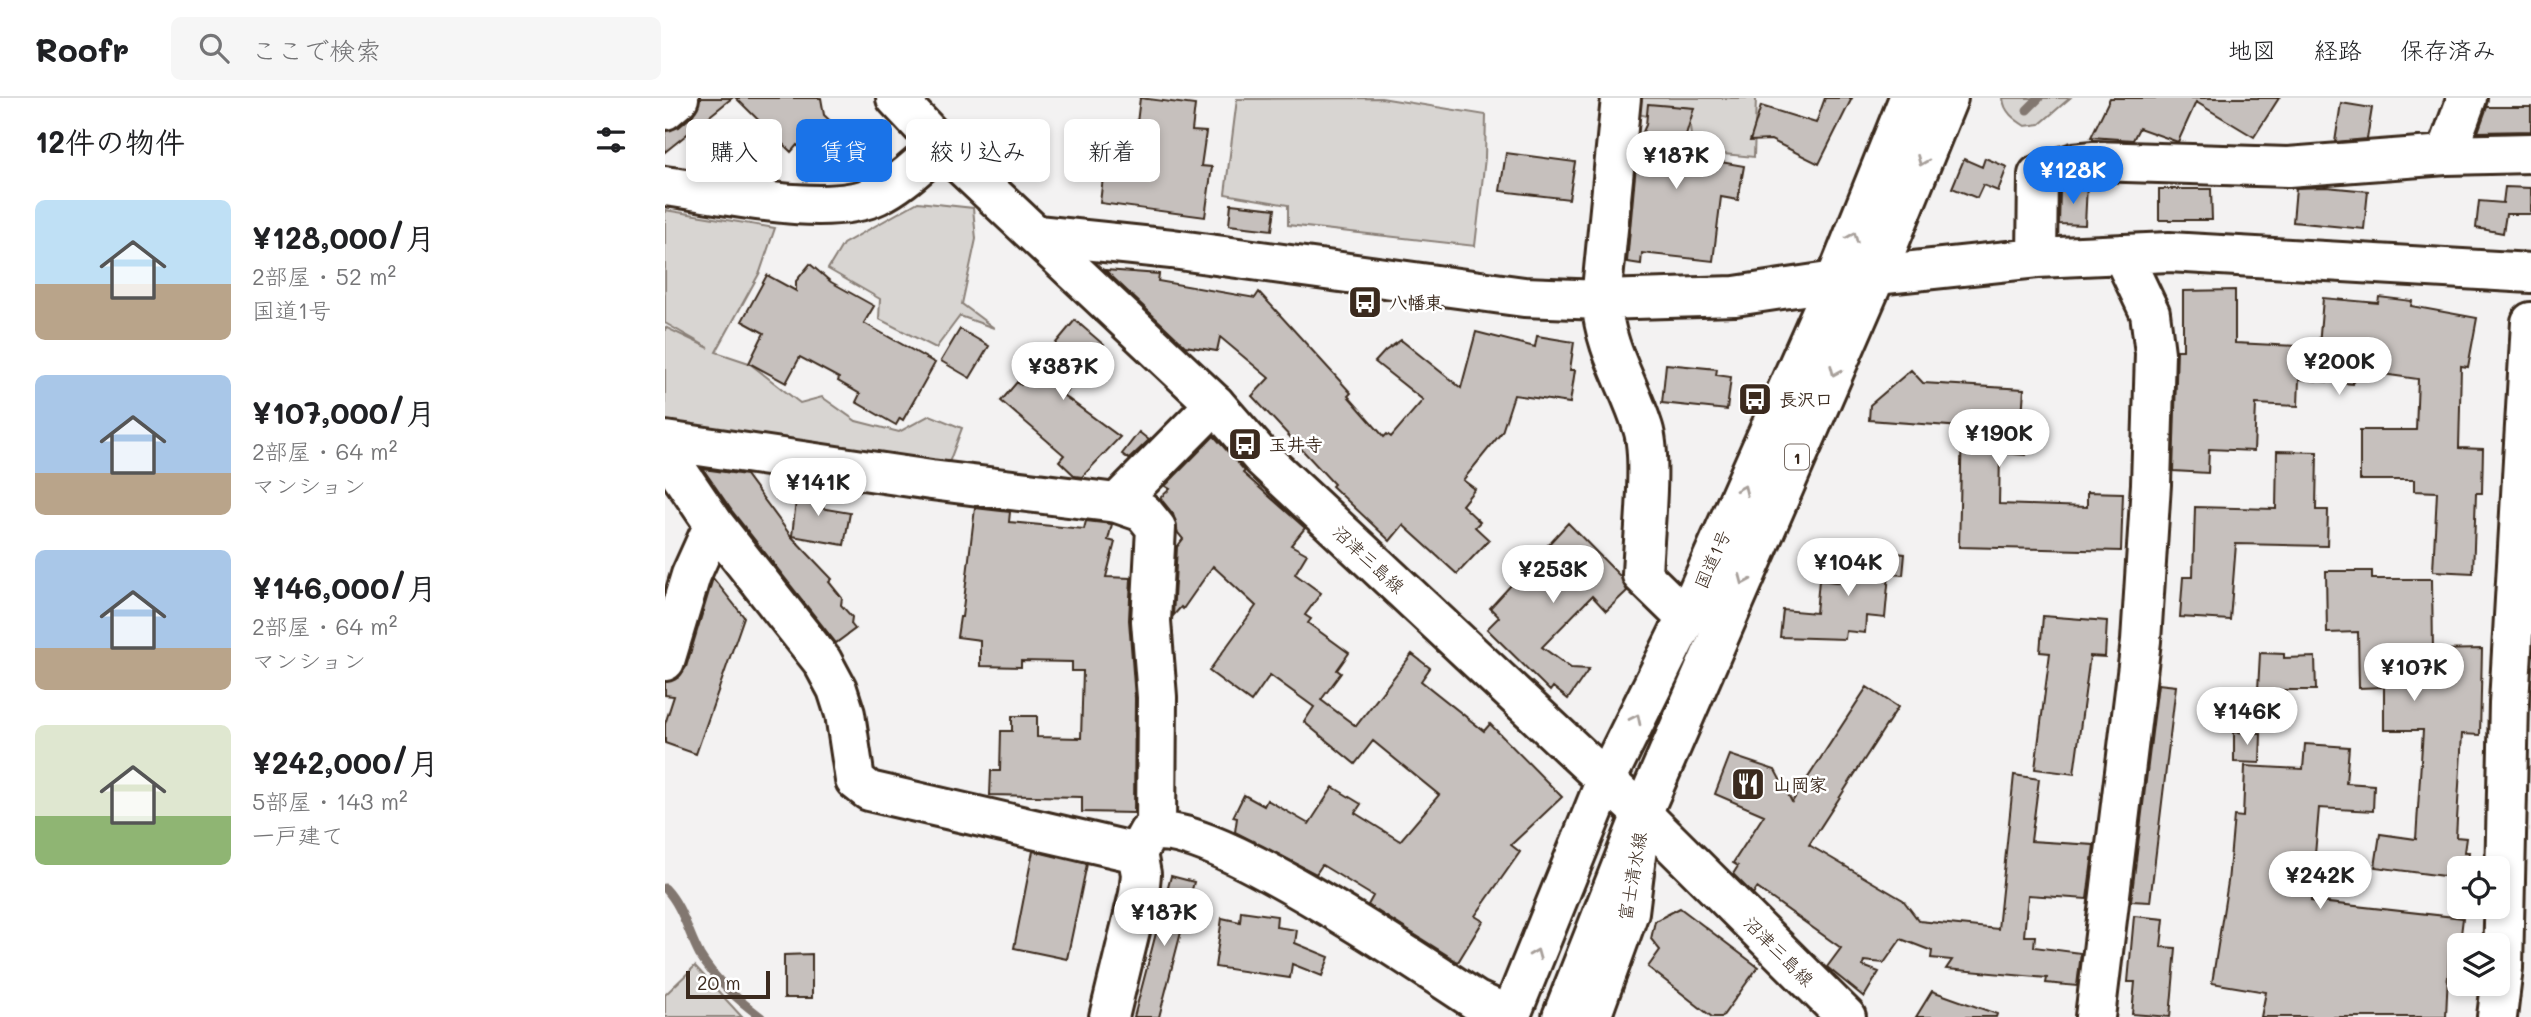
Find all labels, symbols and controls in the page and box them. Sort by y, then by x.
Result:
search box [171,17,661,80]
text: Roofr [35,27,129,70]
icon: search [195,29,233,67]
text: ここで検索 [251,33,381,67]
text: 地図 [2228,34,2276,65]
text: 経路 [2314,34,2362,65]
text: 保存済み [2400,34,2496,65]
chip: 購入 [686,119,782,182]
chip: 賃貸 [796,119,892,182]
chip: 絞り込み [906,119,1050,182]
chip: 新着 [1064,119,1160,182]
text: 12件の物件 [35,121,185,161]
icon: filters [592,121,630,159]
pin: ¥187K [1627,132,1725,191]
text: ¥187K [1642,139,1710,169]
pin: ¥128K [2024,146,2122,206]
text: ¥128K [2039,154,2107,184]
one-way arrow [1917,155,1931,167]
text: ¥128,000/月 [252,217,435,257]
icon: home [91,228,175,312]
one-way arrow [1845,231,1859,243]
text: 2部屋 · 52 m² [252,261,396,291]
bus stop icon: 八幡東 [1346,283,1384,321]
place label: 八幡東 [1389,290,1443,314]
text: 国道1号 [252,295,331,325]
pin: ¥200K [2290,338,2388,397]
pin: ¥387K [1014,342,1112,402]
text: ¥200K [2303,345,2375,375]
text: ¥387K [1027,350,1099,380]
one-way arrow [1829,364,1843,376]
bus stop icon: 長沢口 [1736,380,1774,418]
place label: 長沢口 [1779,387,1833,411]
text: ¥107,000/月 [252,392,436,432]
icon: home [91,403,175,487]
pin: ¥190K [1950,410,2048,469]
text: ¥190K [1965,417,2034,447]
bus stop icon: 玉井寺 [1226,425,1264,463]
place label: 玉井寺 [1269,432,1323,456]
text: 2部屋 · 64 m² [252,436,397,466]
road number: 1 [1785,444,1809,470]
pin: ¥141K [769,458,867,518]
text: ¥141K [785,466,851,496]
text: マンション [252,470,366,500]
one-way arrow [1735,485,1749,497]
street label: 沼津三島線 [1328,520,1410,598]
street label: 国道1号 [1688,526,1736,592]
pin: ¥104K [1799,538,1897,598]
pin: ¥253K [1504,546,1602,605]
text: ¥104K [1813,546,1883,576]
text: ¥253K [1518,553,1588,583]
text: ¥146,000/月 [252,567,437,607]
one-way arrow [1738,573,1752,585]
icon: home [91,578,175,662]
text: 2部屋 · 64 m² [252,611,397,641]
pin: ¥107K [2365,644,2463,703]
text: マンション [252,645,366,675]
text: ¥107K [2380,651,2448,681]
pin: ¥146K [2198,688,2296,747]
text: ¥146K [2213,695,2281,725]
one-way arrow [1628,713,1642,726]
text: ¥242,000/月 [252,742,439,782]
icon: home [91,753,175,837]
restaurant icon: 山岡家 [1729,765,1767,803]
place label: 山岡家 [1773,772,1827,796]
text: 5部屋 · 143 m² [252,786,408,816]
text: 一戸建て [252,820,344,850]
street label: 富士清水線 [1612,830,1652,922]
pin: ¥242K [2271,852,2369,911]
map controls [2447,856,2510,996]
button: locate [2447,856,2510,919]
text: ¥242K [2285,859,2355,889]
pin: ¥187K [1115,888,1213,948]
text: ¥187K [1130,896,1198,926]
street label: 沼津三島線 [1739,911,1819,991]
button: layers [2447,933,2510,996]
one-way arrow [1527,948,1541,960]
scale bar [686,968,770,1000]
text: 20 m [697,970,741,995]

